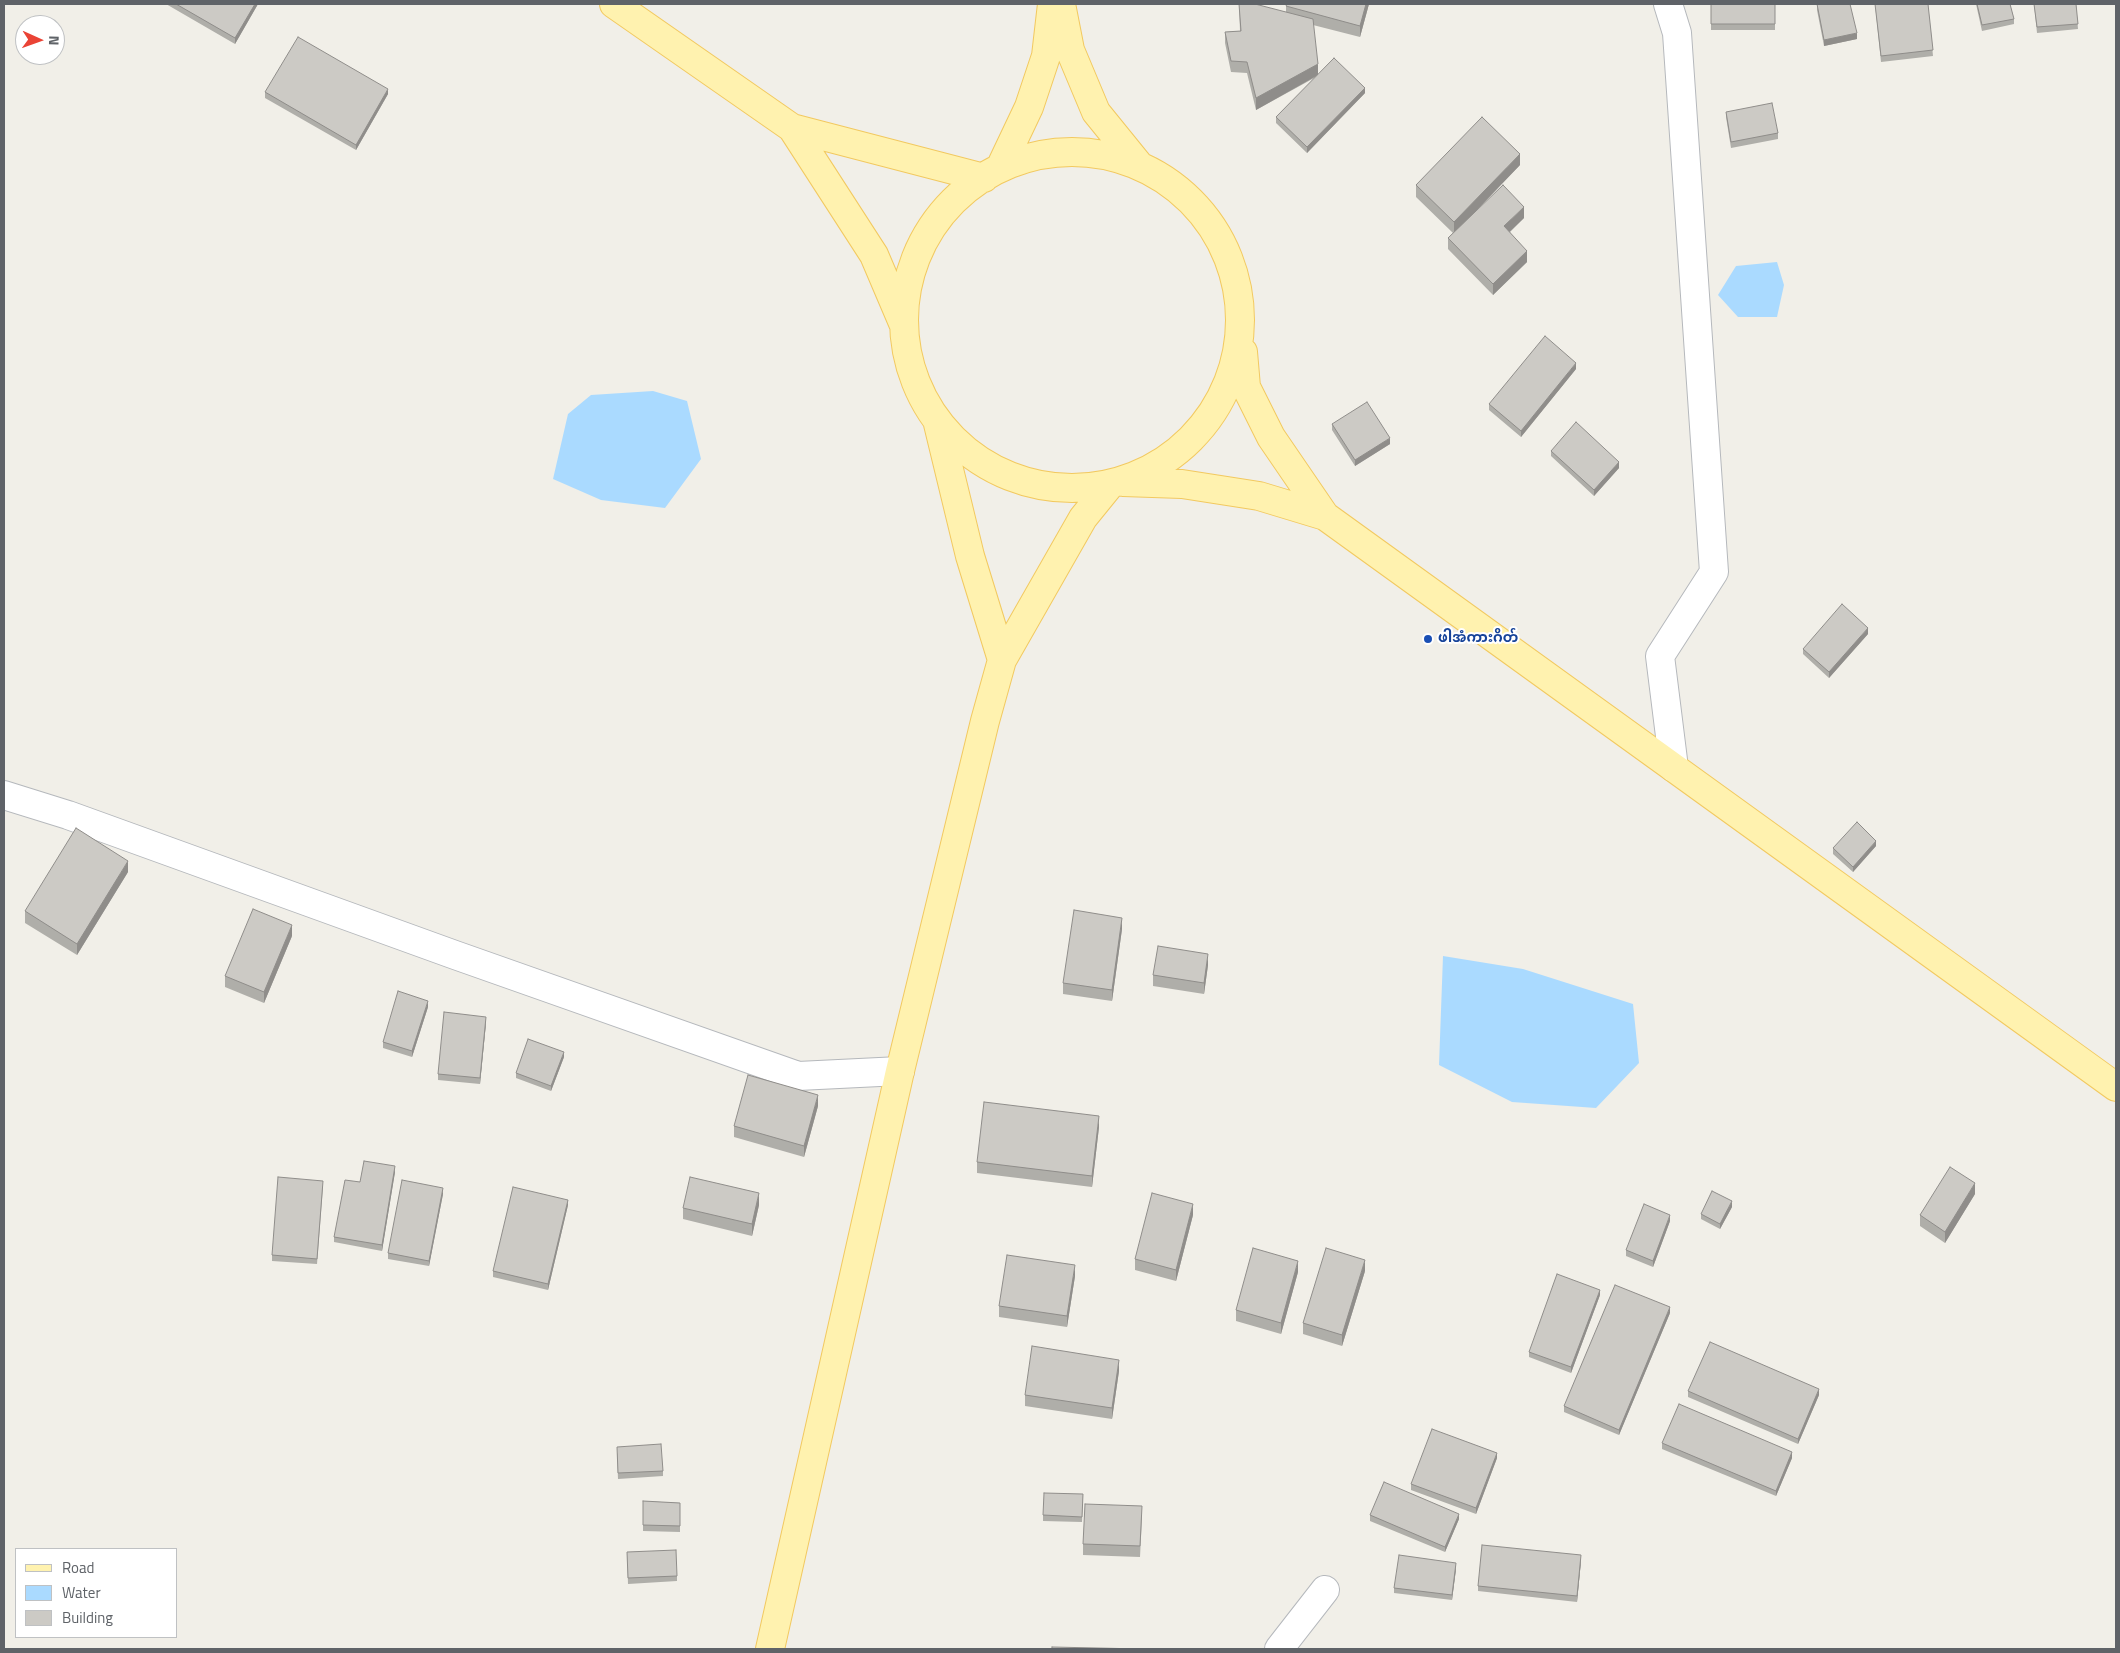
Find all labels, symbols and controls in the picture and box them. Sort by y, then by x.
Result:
north arrow [15,15,65,65]
text: N [44,35,65,46]
place label: ဖါအံကားဂိတ် [1438,631,1518,647]
marker: ဖါအံကားဂိတ် [1422,633,1434,645]
legend [15,1548,178,1638]
text: Road [62,1556,94,1579]
text: Water [62,1581,101,1604]
text: Building [62,1606,113,1629]

